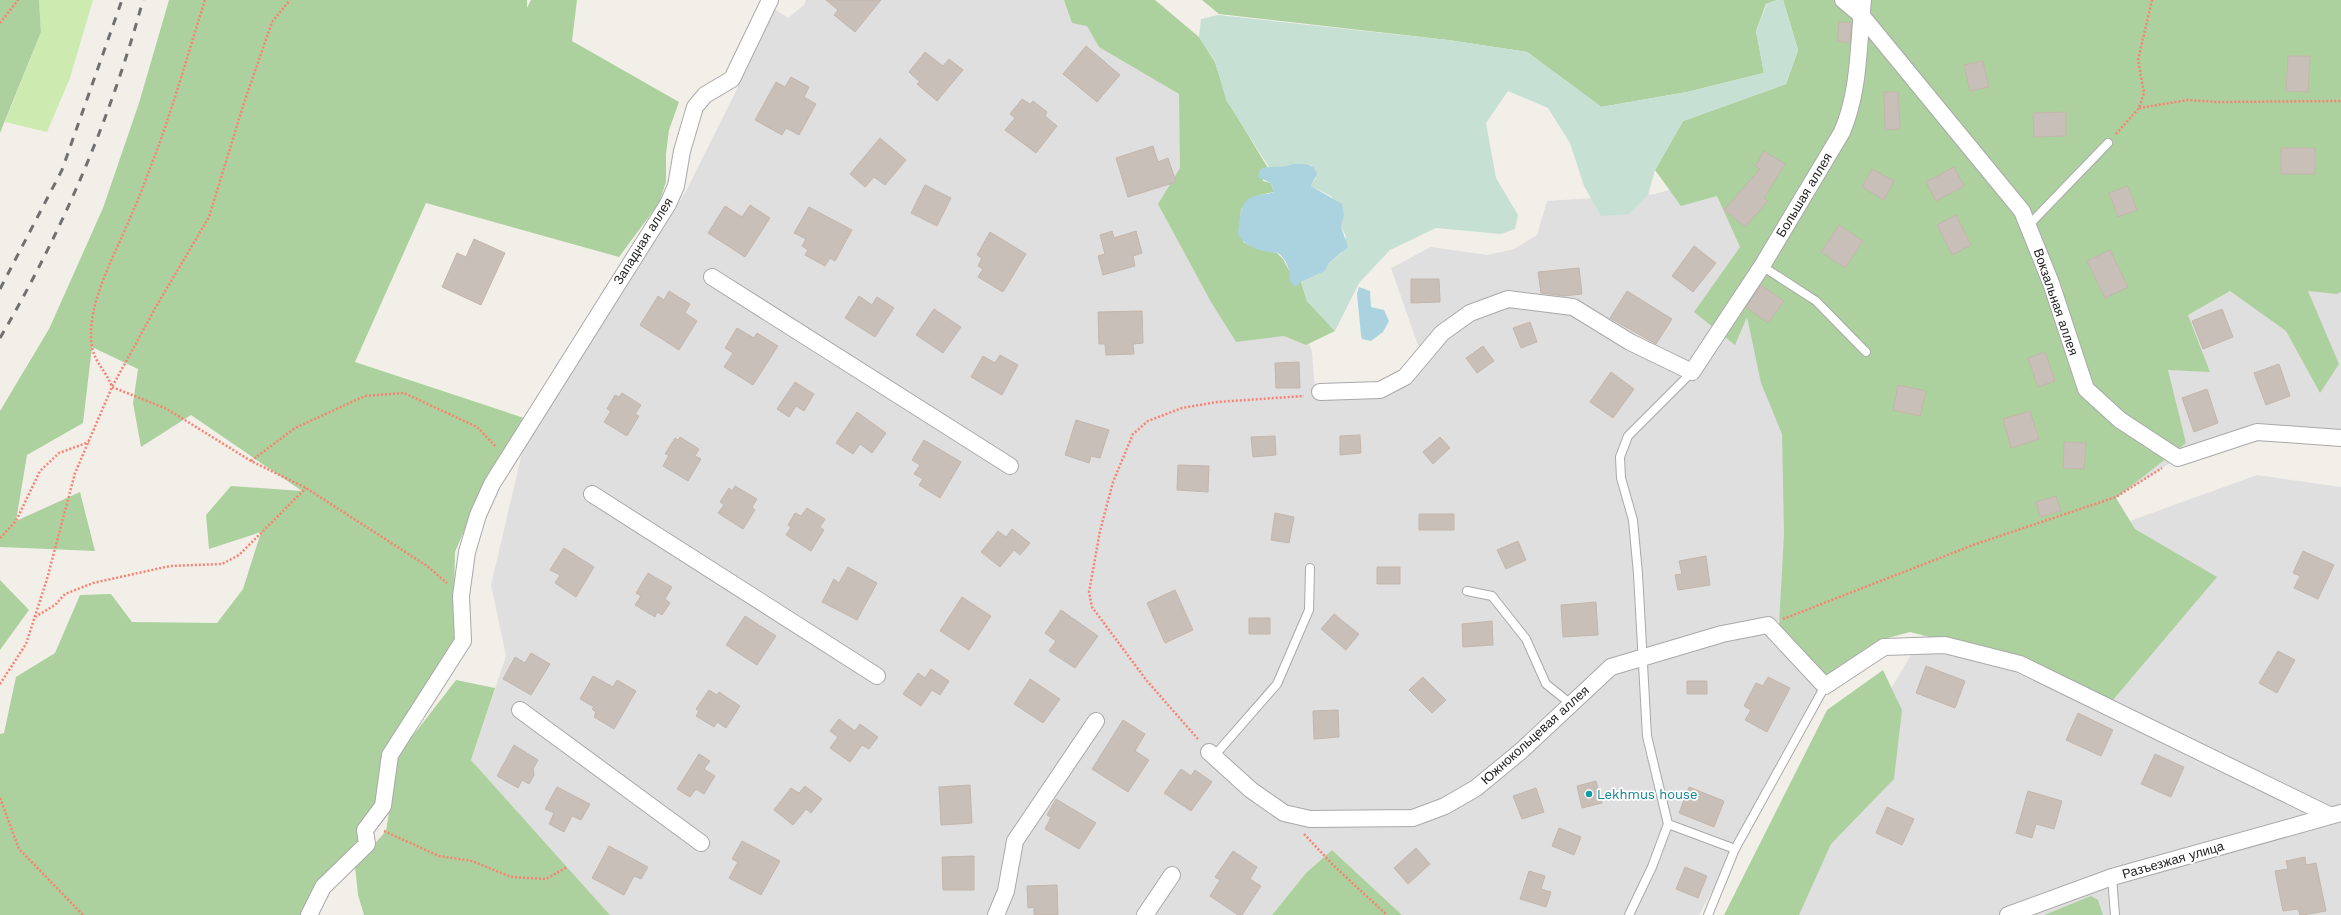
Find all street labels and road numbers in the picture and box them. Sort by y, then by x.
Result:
street label: Большая аллея [1773,150,1835,240]
street label: Западная аллея [610,195,676,287]
street label: Вокзальная аллея [2031,247,2081,357]
street label: Южнокольцевая аллея [1478,683,1592,787]
street label: Разъезжая улица [2120,838,2226,882]

